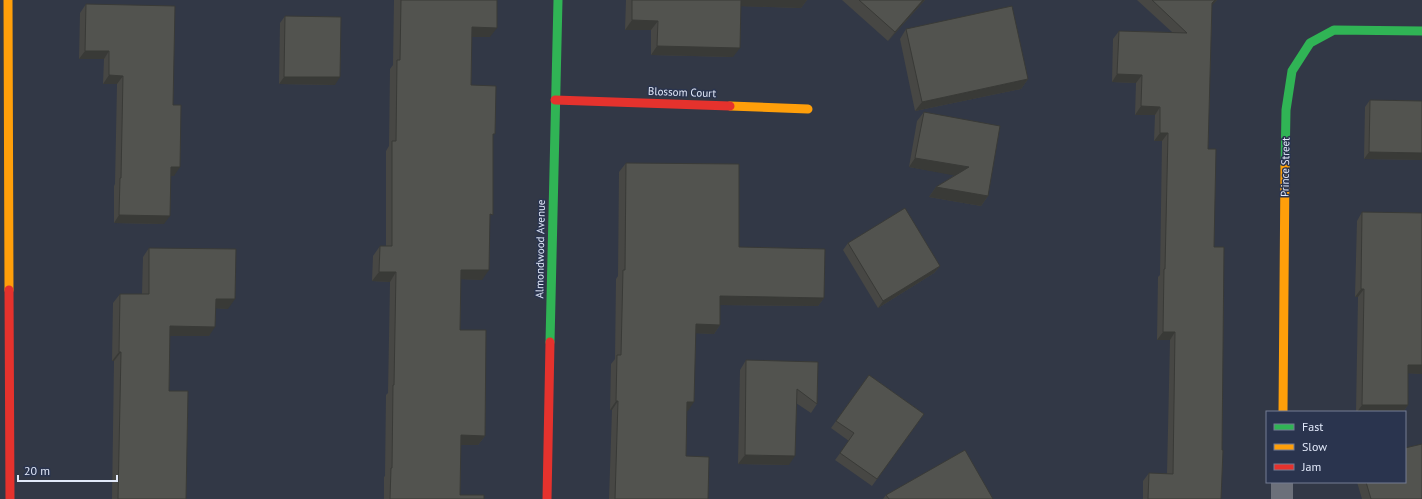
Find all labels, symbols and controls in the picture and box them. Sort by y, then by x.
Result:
street label: Blossom Court [648,84,717,100]
street label: Prince Street [1277,137,1293,197]
street label: Almondwood Avenue [532,199,548,299]
legend [1266,411,1406,483]
text: Fast [1302,419,1323,434]
text: Slow [1302,439,1327,454]
scale bar [18,457,117,483]
text: Jam [1301,459,1321,474]
text: 20 m [24,463,50,478]

